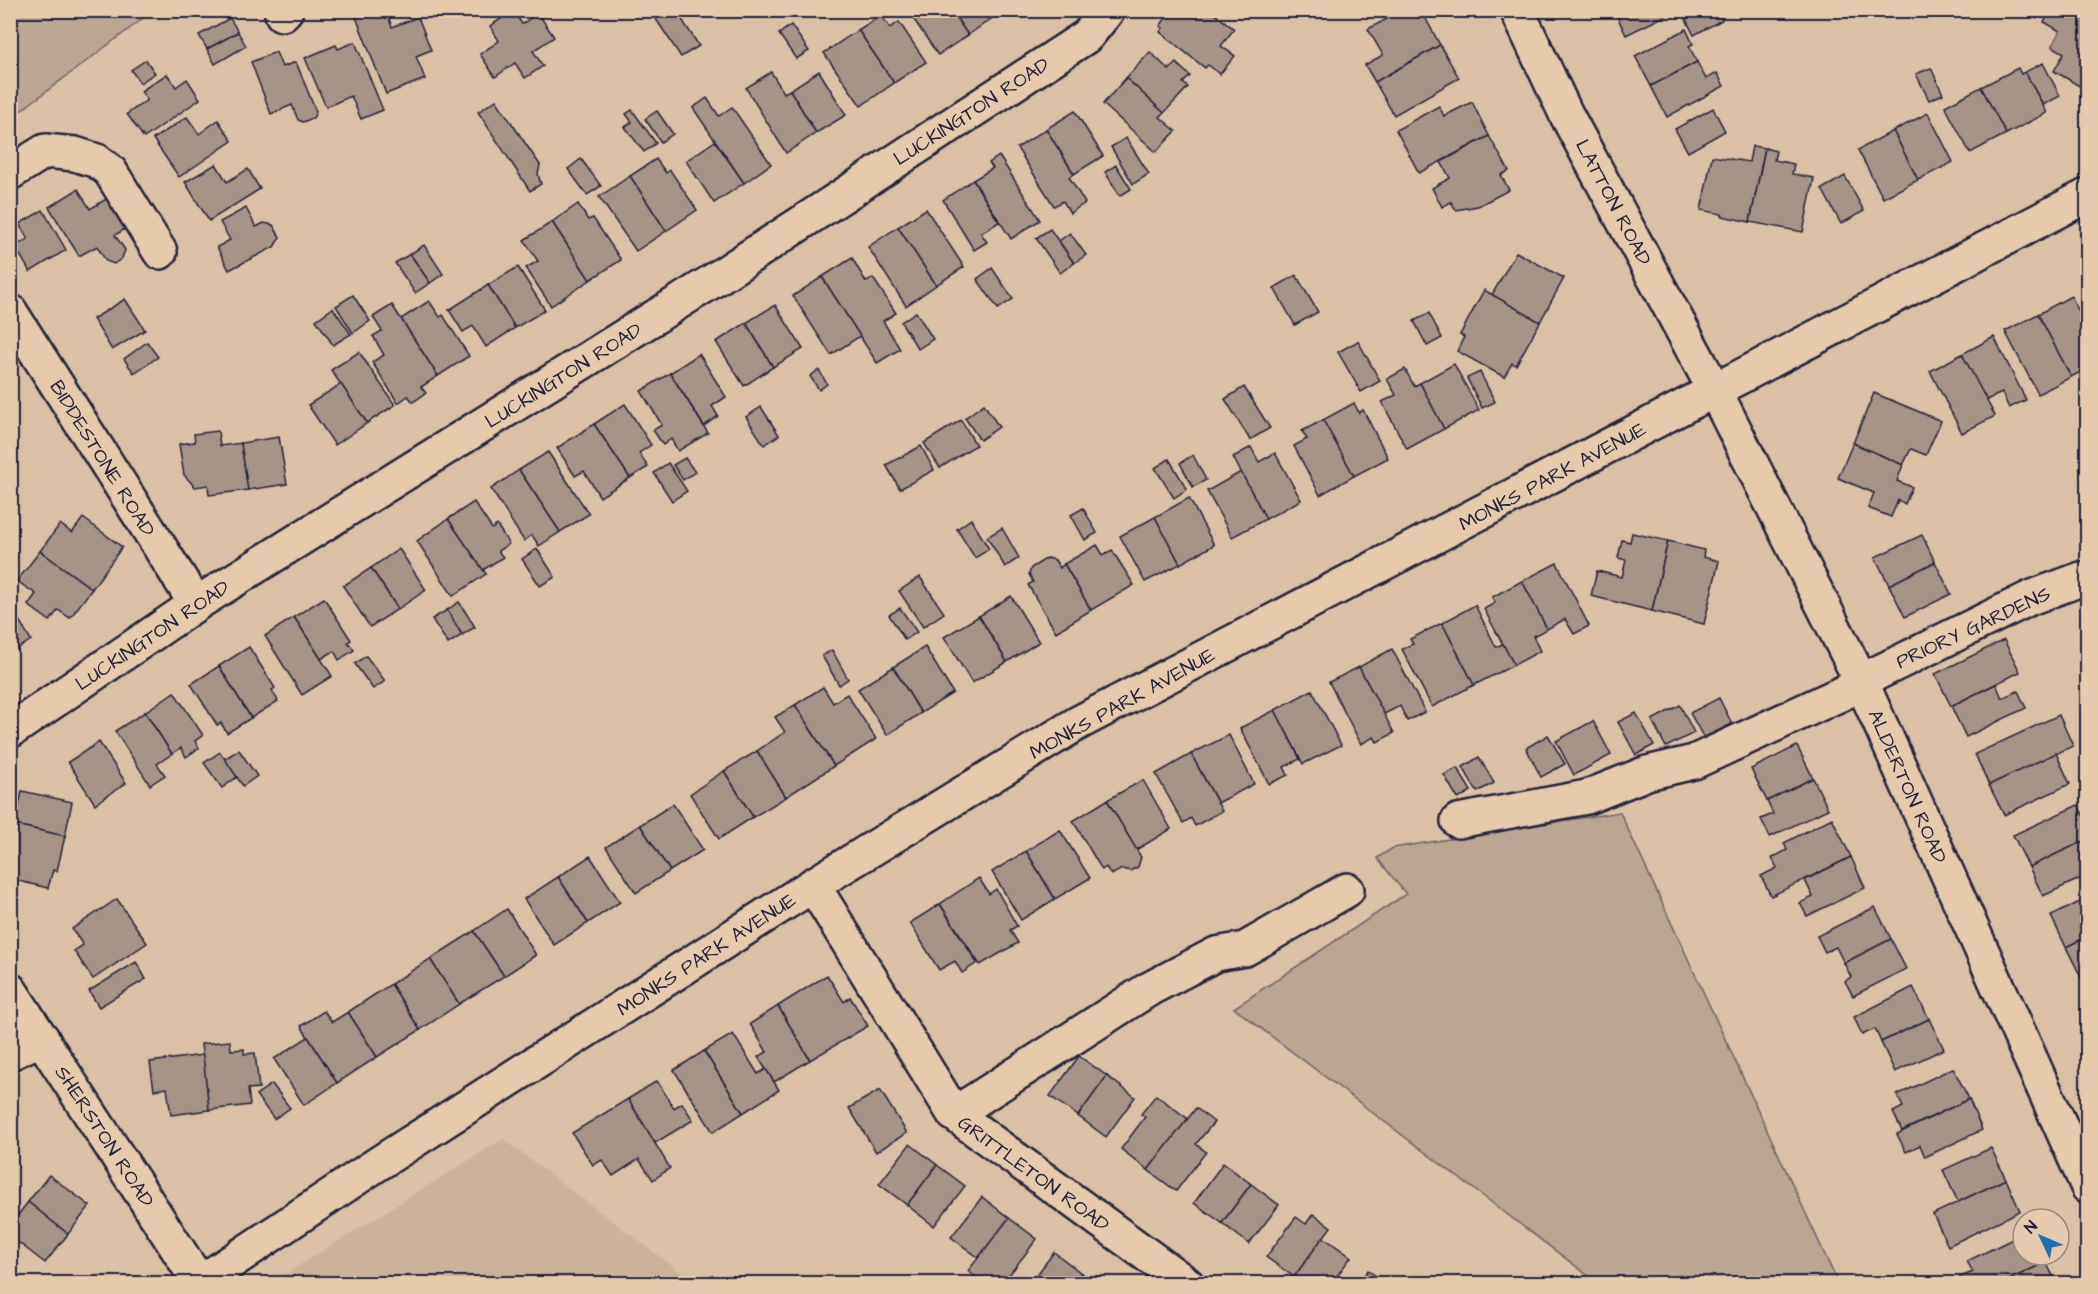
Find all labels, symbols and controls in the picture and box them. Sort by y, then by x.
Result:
street label: LUCKINGTON ROAD [888,51,1055,173]
street label: LATTON ROAD [1568,135,1658,270]
street label: LUCKINGTON ROAD [480,316,648,436]
street label: BIDDESTONE ROAD [43,375,162,542]
street label: MONKS PARK AVENUE [1454,416,1651,538]
street label: LUCKINGTON ROAD [70,574,235,698]
street label: PRIORY GARDENS [1892,580,2055,676]
street label: MONKS PARK AVENUE [1025,641,1220,767]
street label: ALDERTON ROAD [1861,705,1954,868]
street label: MONKS PARK AVENUE [612,886,802,1023]
street label: SHERSTON ROAD [48,1060,161,1213]
street label: GRITTLETON ROAD [952,1109,1115,1239]
north arrow [2011,1207,2071,1267]
text: N [2020,1216,2042,1239]

